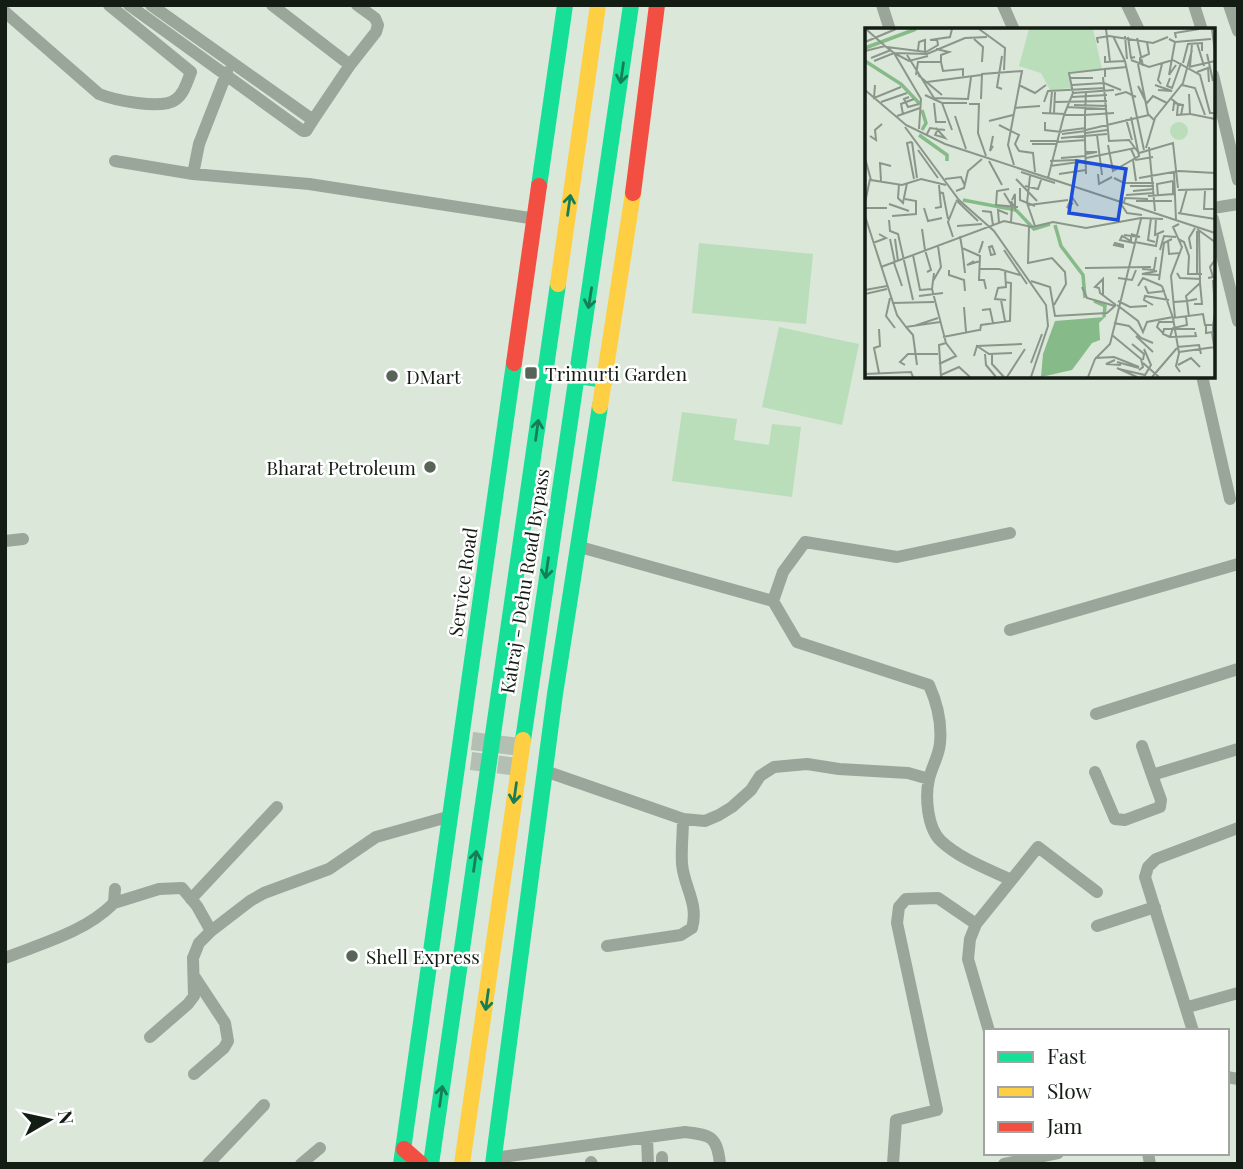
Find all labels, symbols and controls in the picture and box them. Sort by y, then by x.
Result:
inset map [865,28,1215,378]
one-way arrow [615,61,628,84]
one-way arrow [563,194,576,217]
one-way arrow [583,286,596,309]
place label: Trimurti Garden [545,360,688,386]
place label: DMart [406,363,461,389]
marker: Trimurti Garden [523,365,539,381]
marker: DMart [384,368,400,384]
one-way arrow [531,420,544,442]
place label: Bharat Petroleum [266,454,416,480]
marker: Bharat Petroleum [422,459,438,475]
street label: Katraj - Dehu Road Bypass [493,467,555,695]
street label: Service Road [441,526,483,638]
one-way arrow [540,556,553,578]
one-way arrow [508,781,521,804]
one-way arrow [469,850,482,873]
place label: Shell Express [366,943,480,969]
marker: Shell Express [344,948,360,964]
one-way arrow [480,988,493,1011]
legend [984,1029,1229,1155]
text: Fast [1047,1041,1086,1069]
text: Slow [1047,1076,1092,1104]
north arrow [14,1085,84,1155]
one-way arrow [434,1085,447,1108]
text: N [53,1108,81,1126]
text: Jam [1046,1111,1083,1139]

